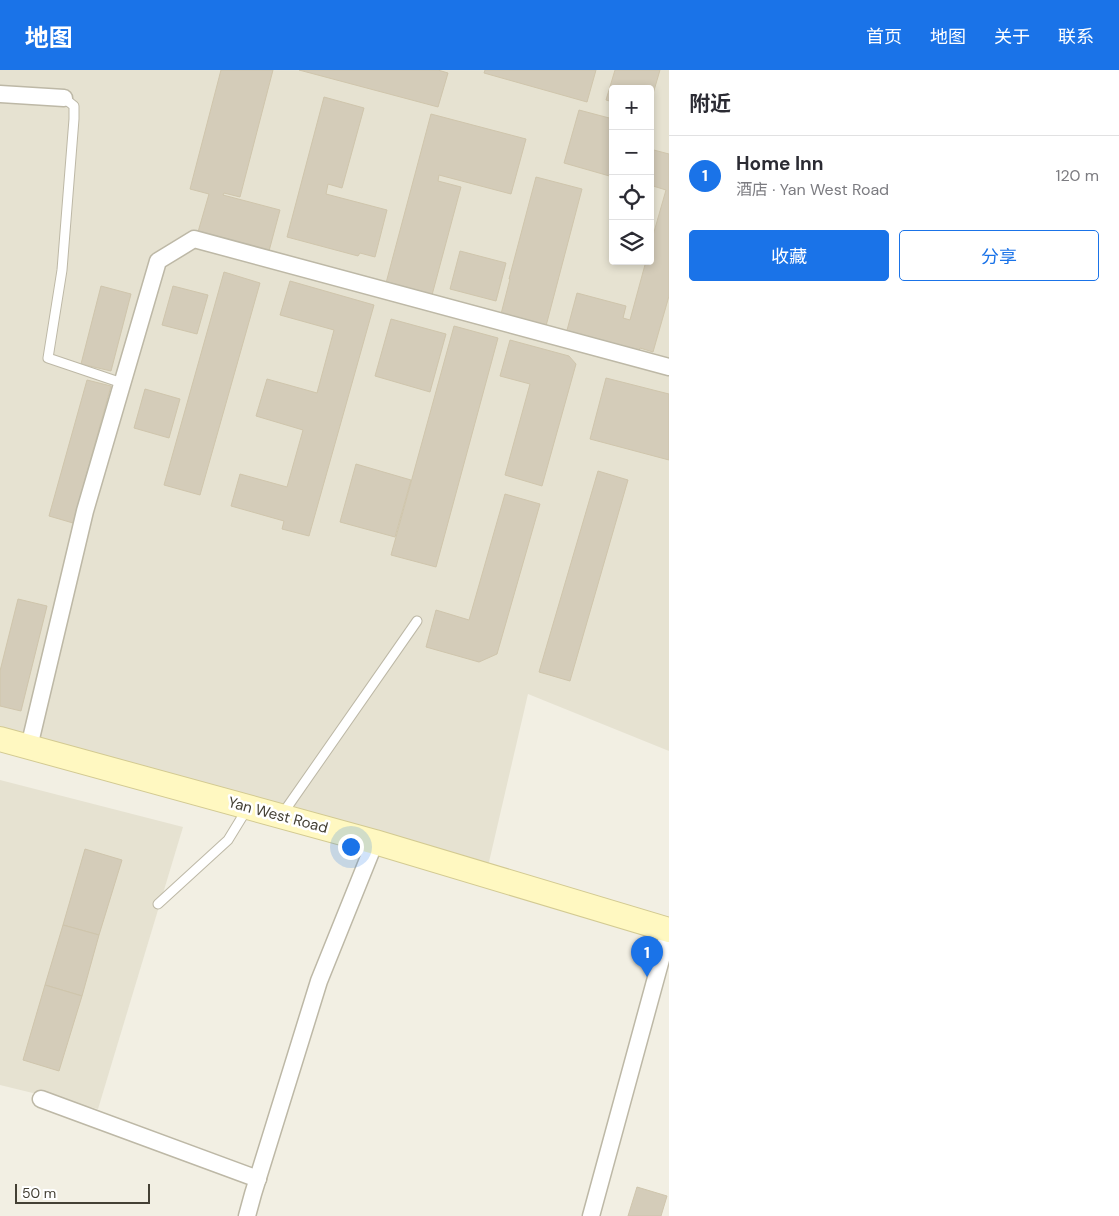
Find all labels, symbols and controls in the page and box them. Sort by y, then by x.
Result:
text: 地图 [25,22,73,53]
text: 首页 [866,25,902,49]
text: 地图 [930,25,966,49]
text: 关于 [994,25,1030,49]
text: 联系 [1058,25,1094,49]
map controls [609,85,654,265]
button: + [609,85,654,130]
text: 附近 [689,90,731,118]
button: − [609,130,654,175]
text: Home Inn [736,151,824,176]
text: 1 [702,165,708,186]
text: 120 m [1055,165,1099,186]
button: locate [609,175,654,220]
text: 酒店 · Yan West Road [736,179,889,200]
button: layers [609,220,654,265]
button: 收藏 [689,230,889,281]
button: 分享 [899,230,1099,281]
street label: Yan West Road [226,792,330,838]
your location [338,834,364,860]
pin: 1 [631,936,663,977]
scale bar [15,1181,150,1204]
text: 50 m [22,1184,56,1202]

